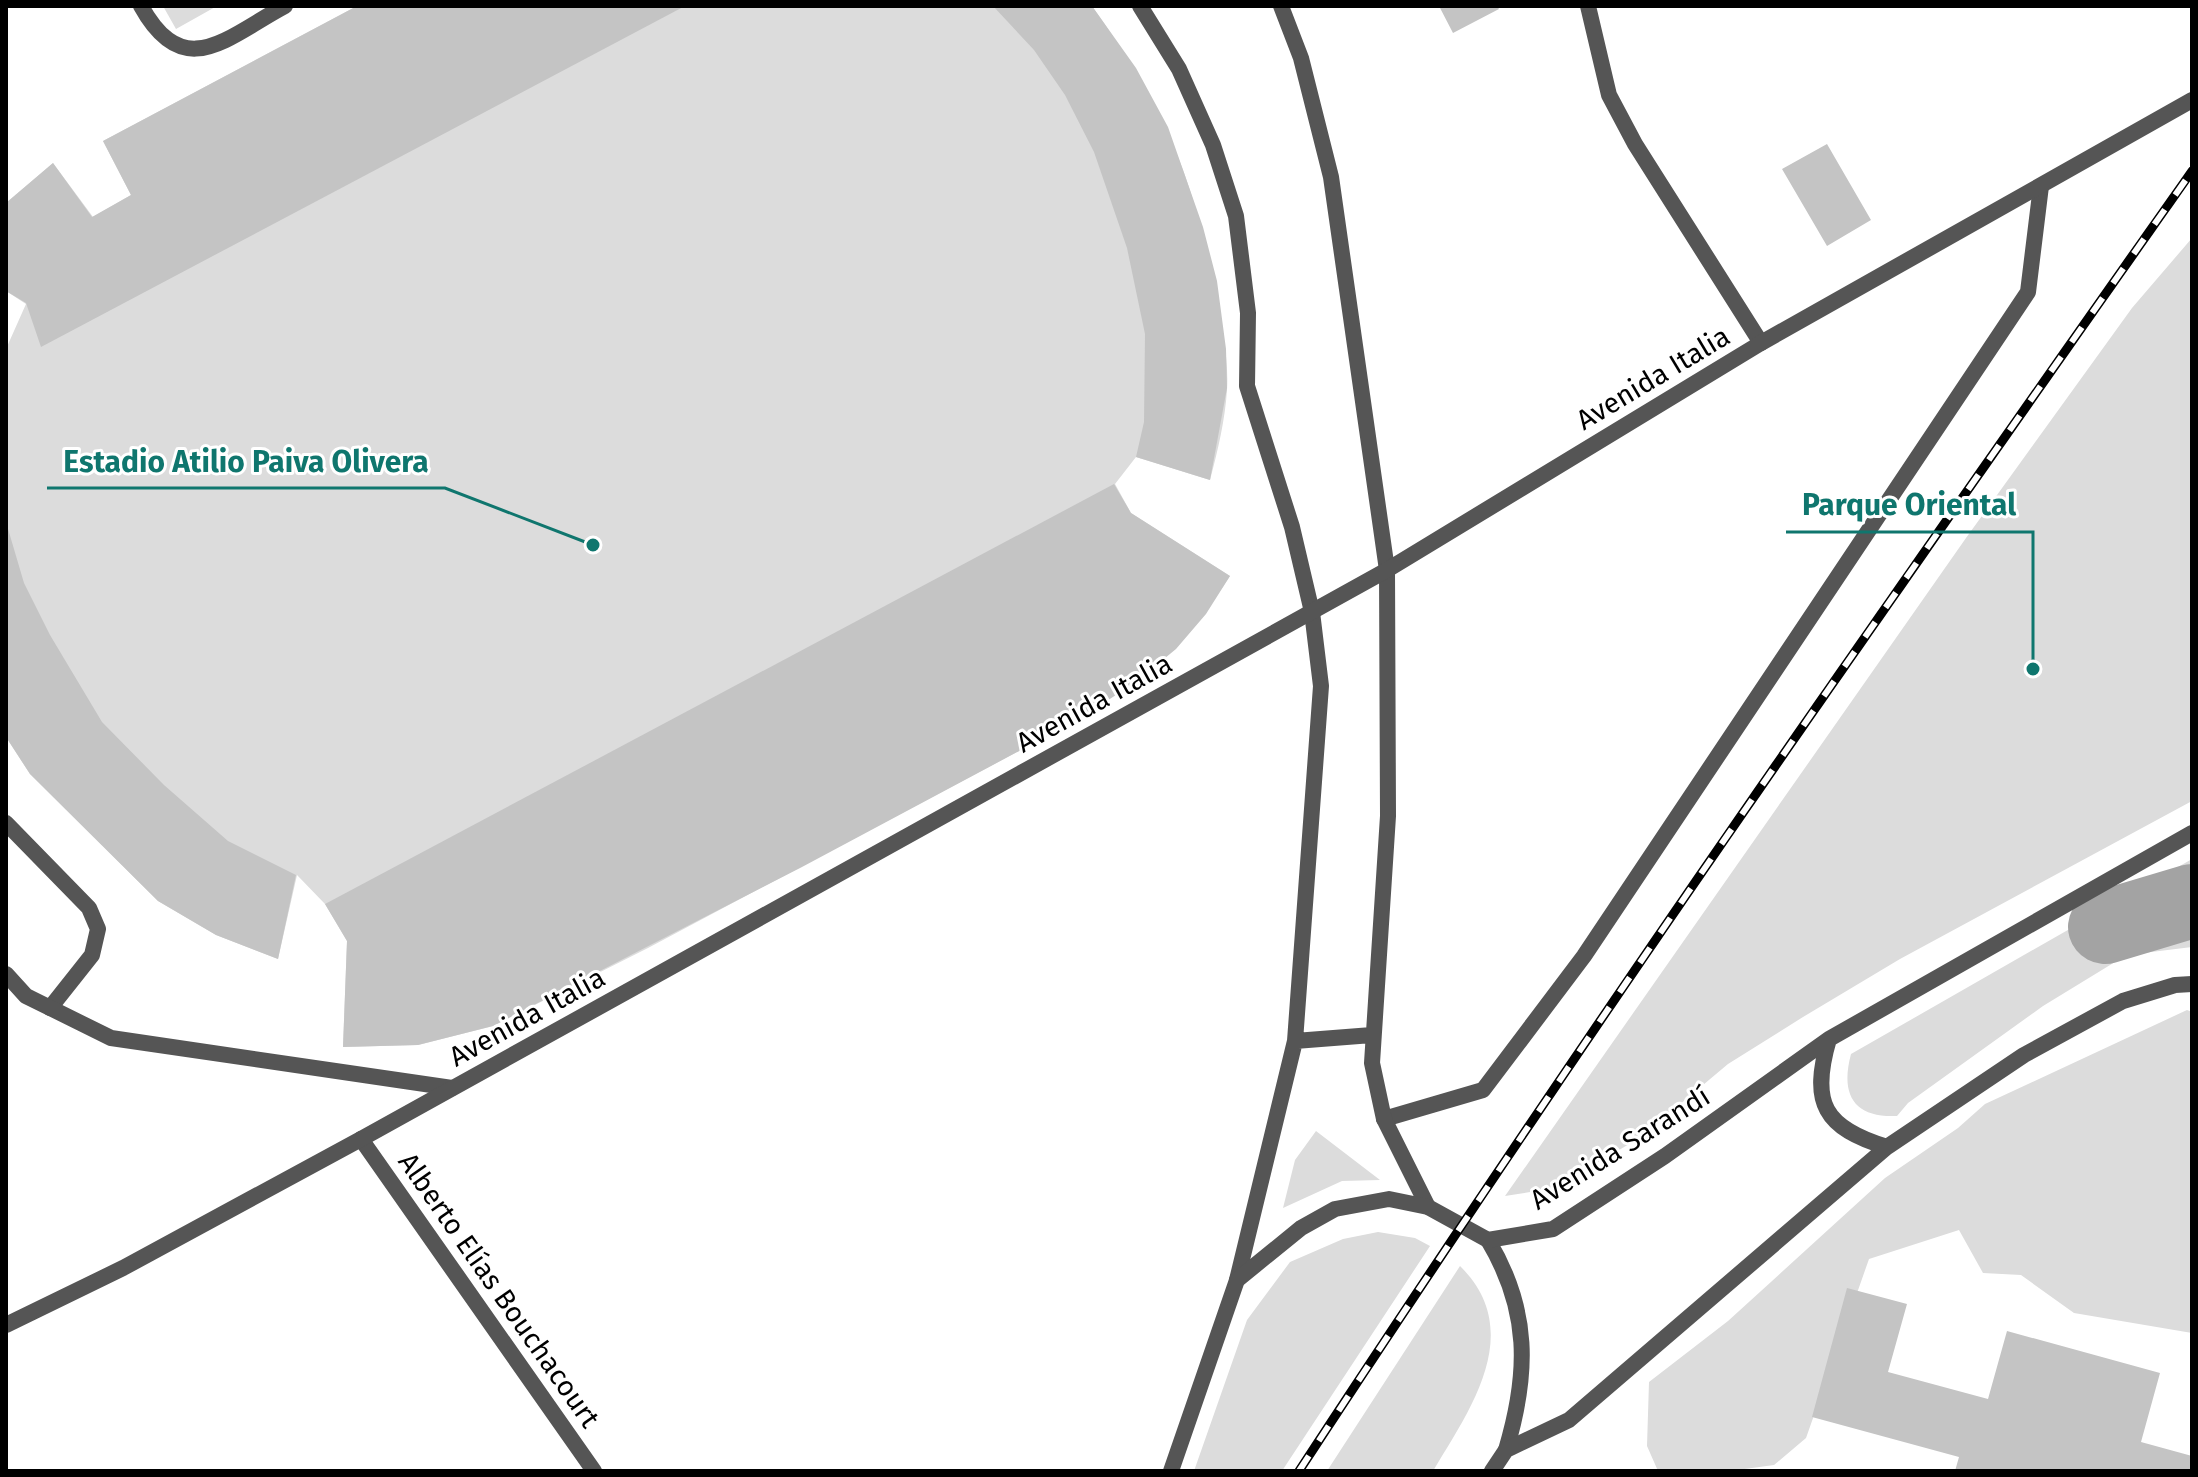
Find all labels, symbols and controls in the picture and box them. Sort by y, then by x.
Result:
street label: Avenida Italia [1570,319,1736,437]
callout: Estadio Atilio Paiva Olivera [47,434,445,488]
text: Estadio Atilio Paiva Olivera [63,444,429,480]
callout: Parque Oriental [1786,478,2033,532]
text: Parque Oriental [1802,487,2016,523]
street label: Avenida Italia [1010,647,1178,759]
street label: Avenida Italia [443,961,611,1073]
street label: Avenida Sarandí [1524,1079,1716,1216]
street label: Alberto Elías Bouchacourt [391,1146,607,1434]

